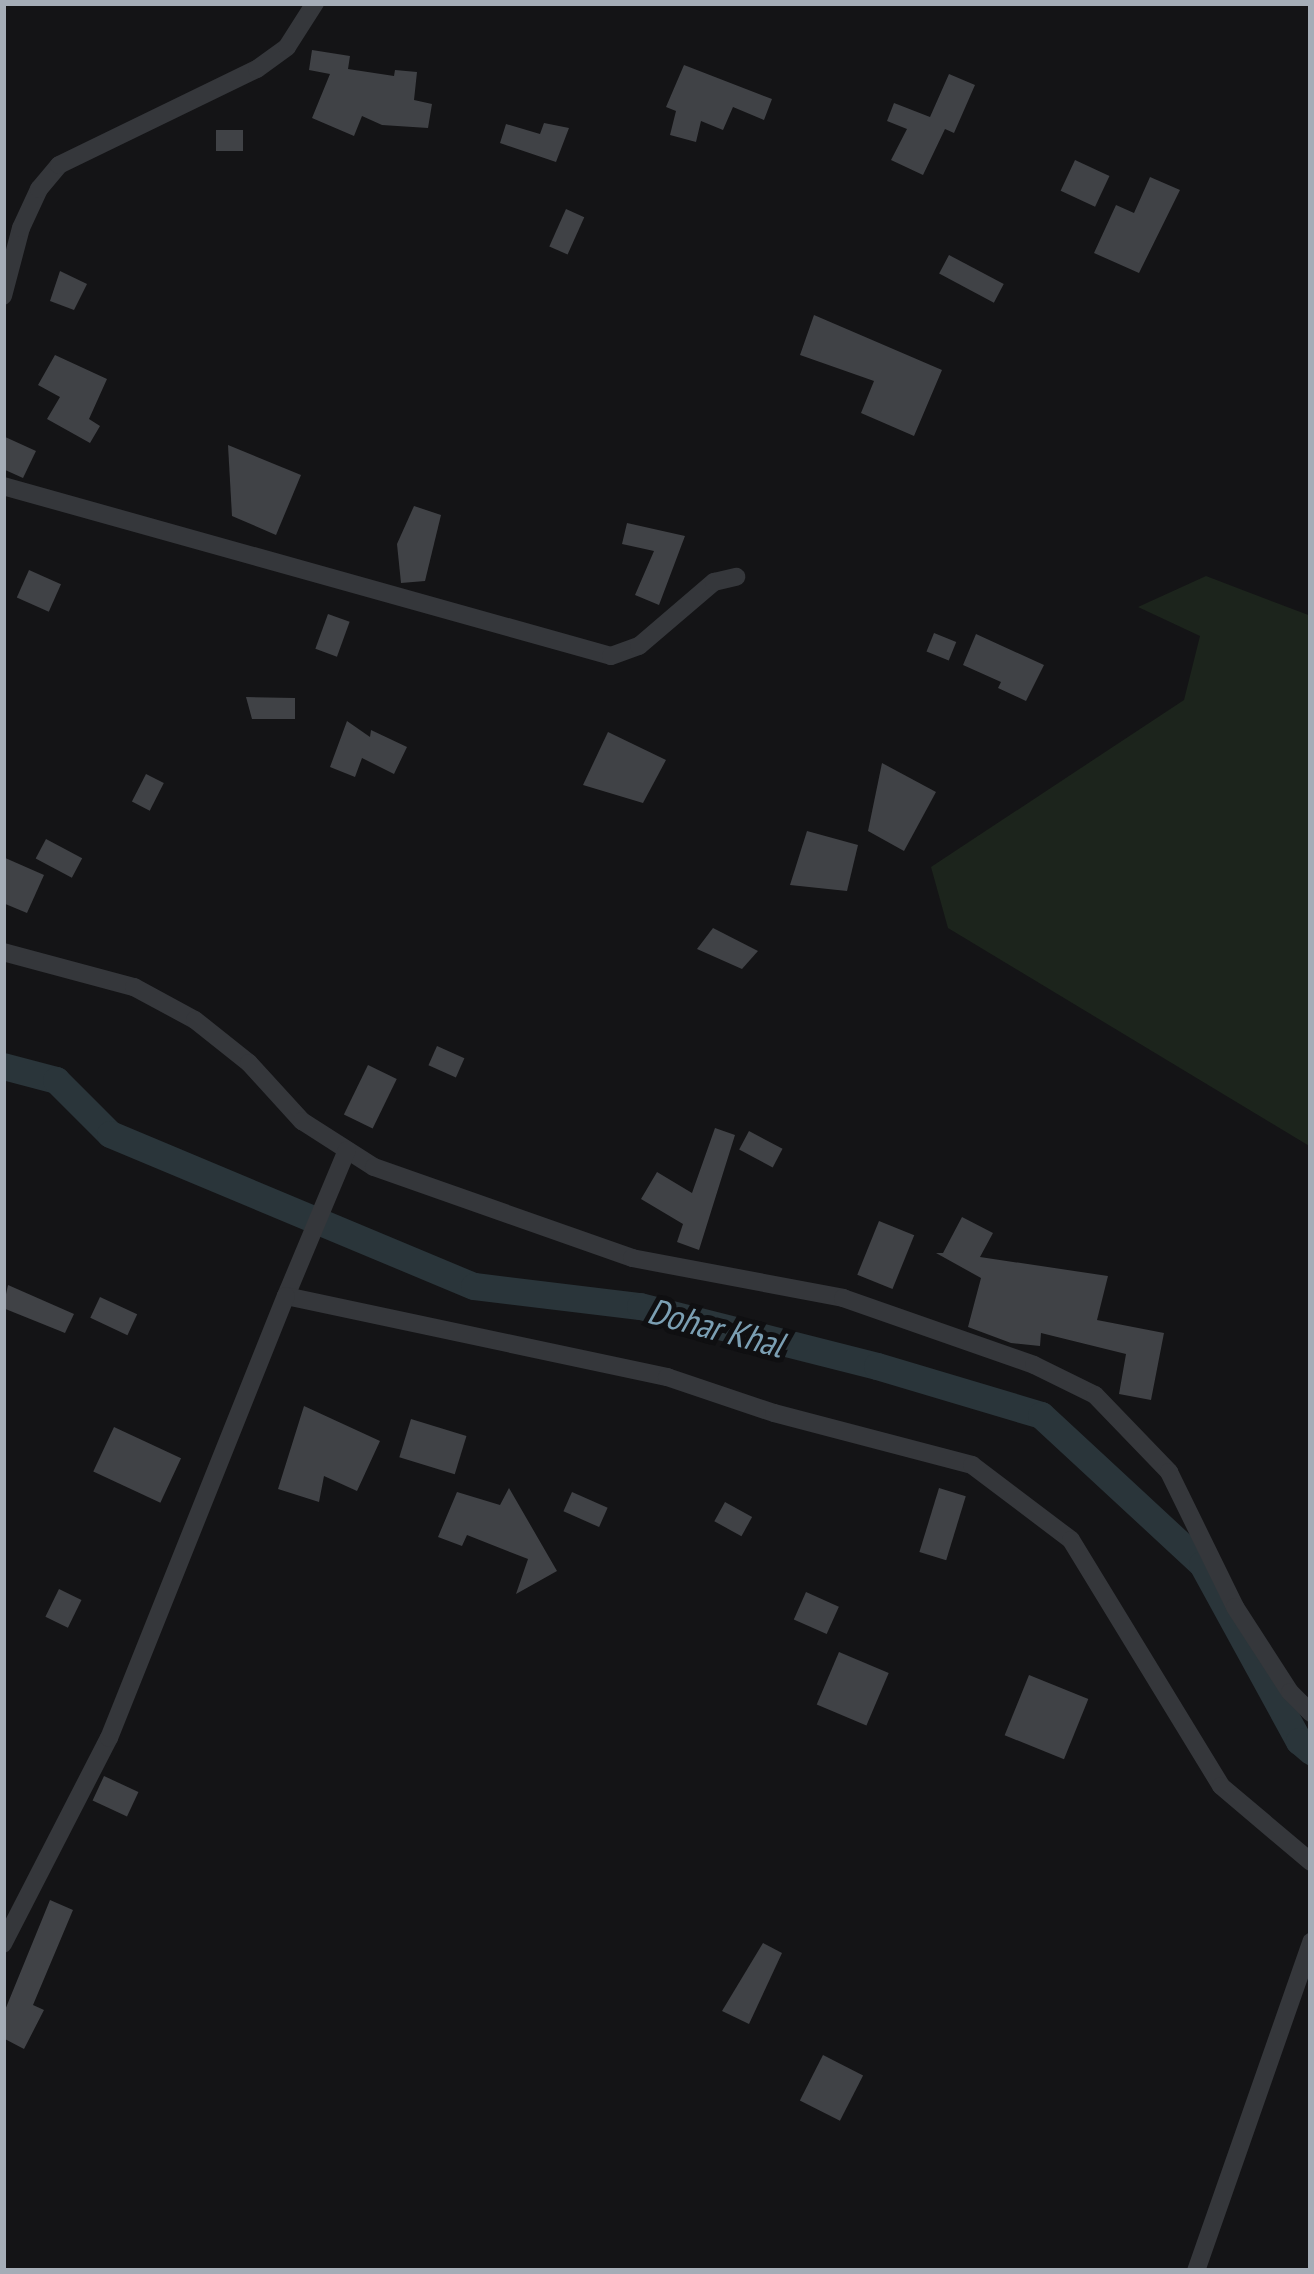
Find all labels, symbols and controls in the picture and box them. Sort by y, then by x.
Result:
water label: Dohar Khal [643,1288,789,1366]

